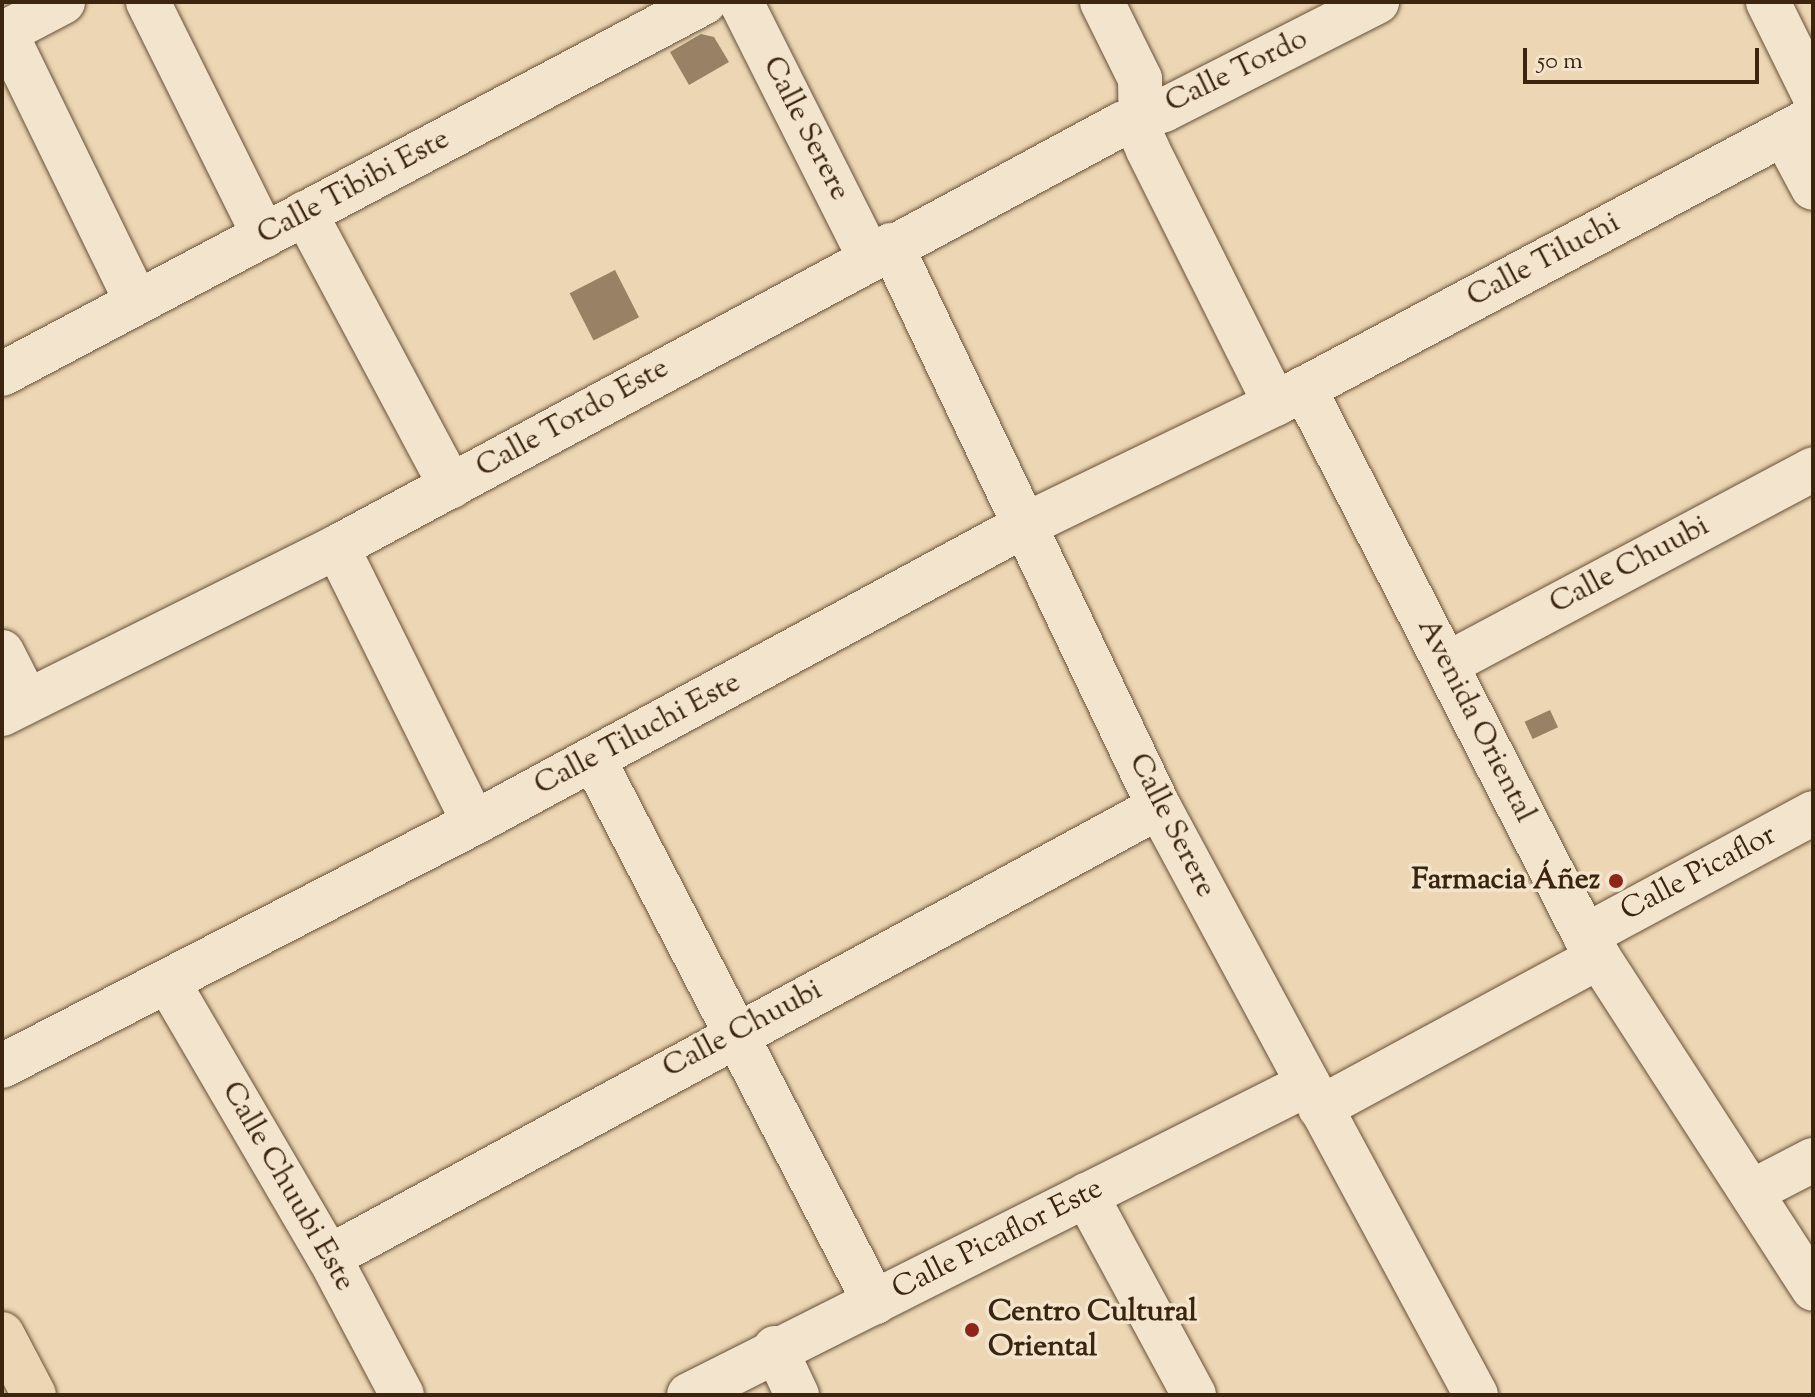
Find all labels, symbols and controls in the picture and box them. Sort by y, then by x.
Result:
street label: Calle Tordo [1160,22,1314,122]
scale bar [1527,32,1763,82]
text: 50 m [1537,45,1583,79]
street label: Calle Serere [753,51,857,207]
street label: Calle Tibibi Este [252,122,456,254]
street label: Calle Tiluchi [1462,206,1626,316]
street label: Calle Tordo Este [471,351,675,487]
street label: Calle Chuubi [1544,509,1716,623]
street label: Avenida Oriental [1408,613,1542,829]
street label: Calle Tiluchi Este [529,666,747,804]
street label: Calle Serere [1119,748,1223,904]
street label: Calle Picaflor [1615,818,1783,930]
place label: Farmacia Áñez [1412,863,1600,899]
marker: Farmacia Áñez [1607,872,1625,890]
street label: Calle Chuubi [657,973,829,1087]
street label: Calle Chuubi Este [212,1076,362,1298]
street label: Calle Picaflor Este [887,1171,1109,1309]
place label: Centro Cultural Oriental [988,1295,1197,1366]
marker: Centro Cultural Oriental [963,1321,981,1339]

